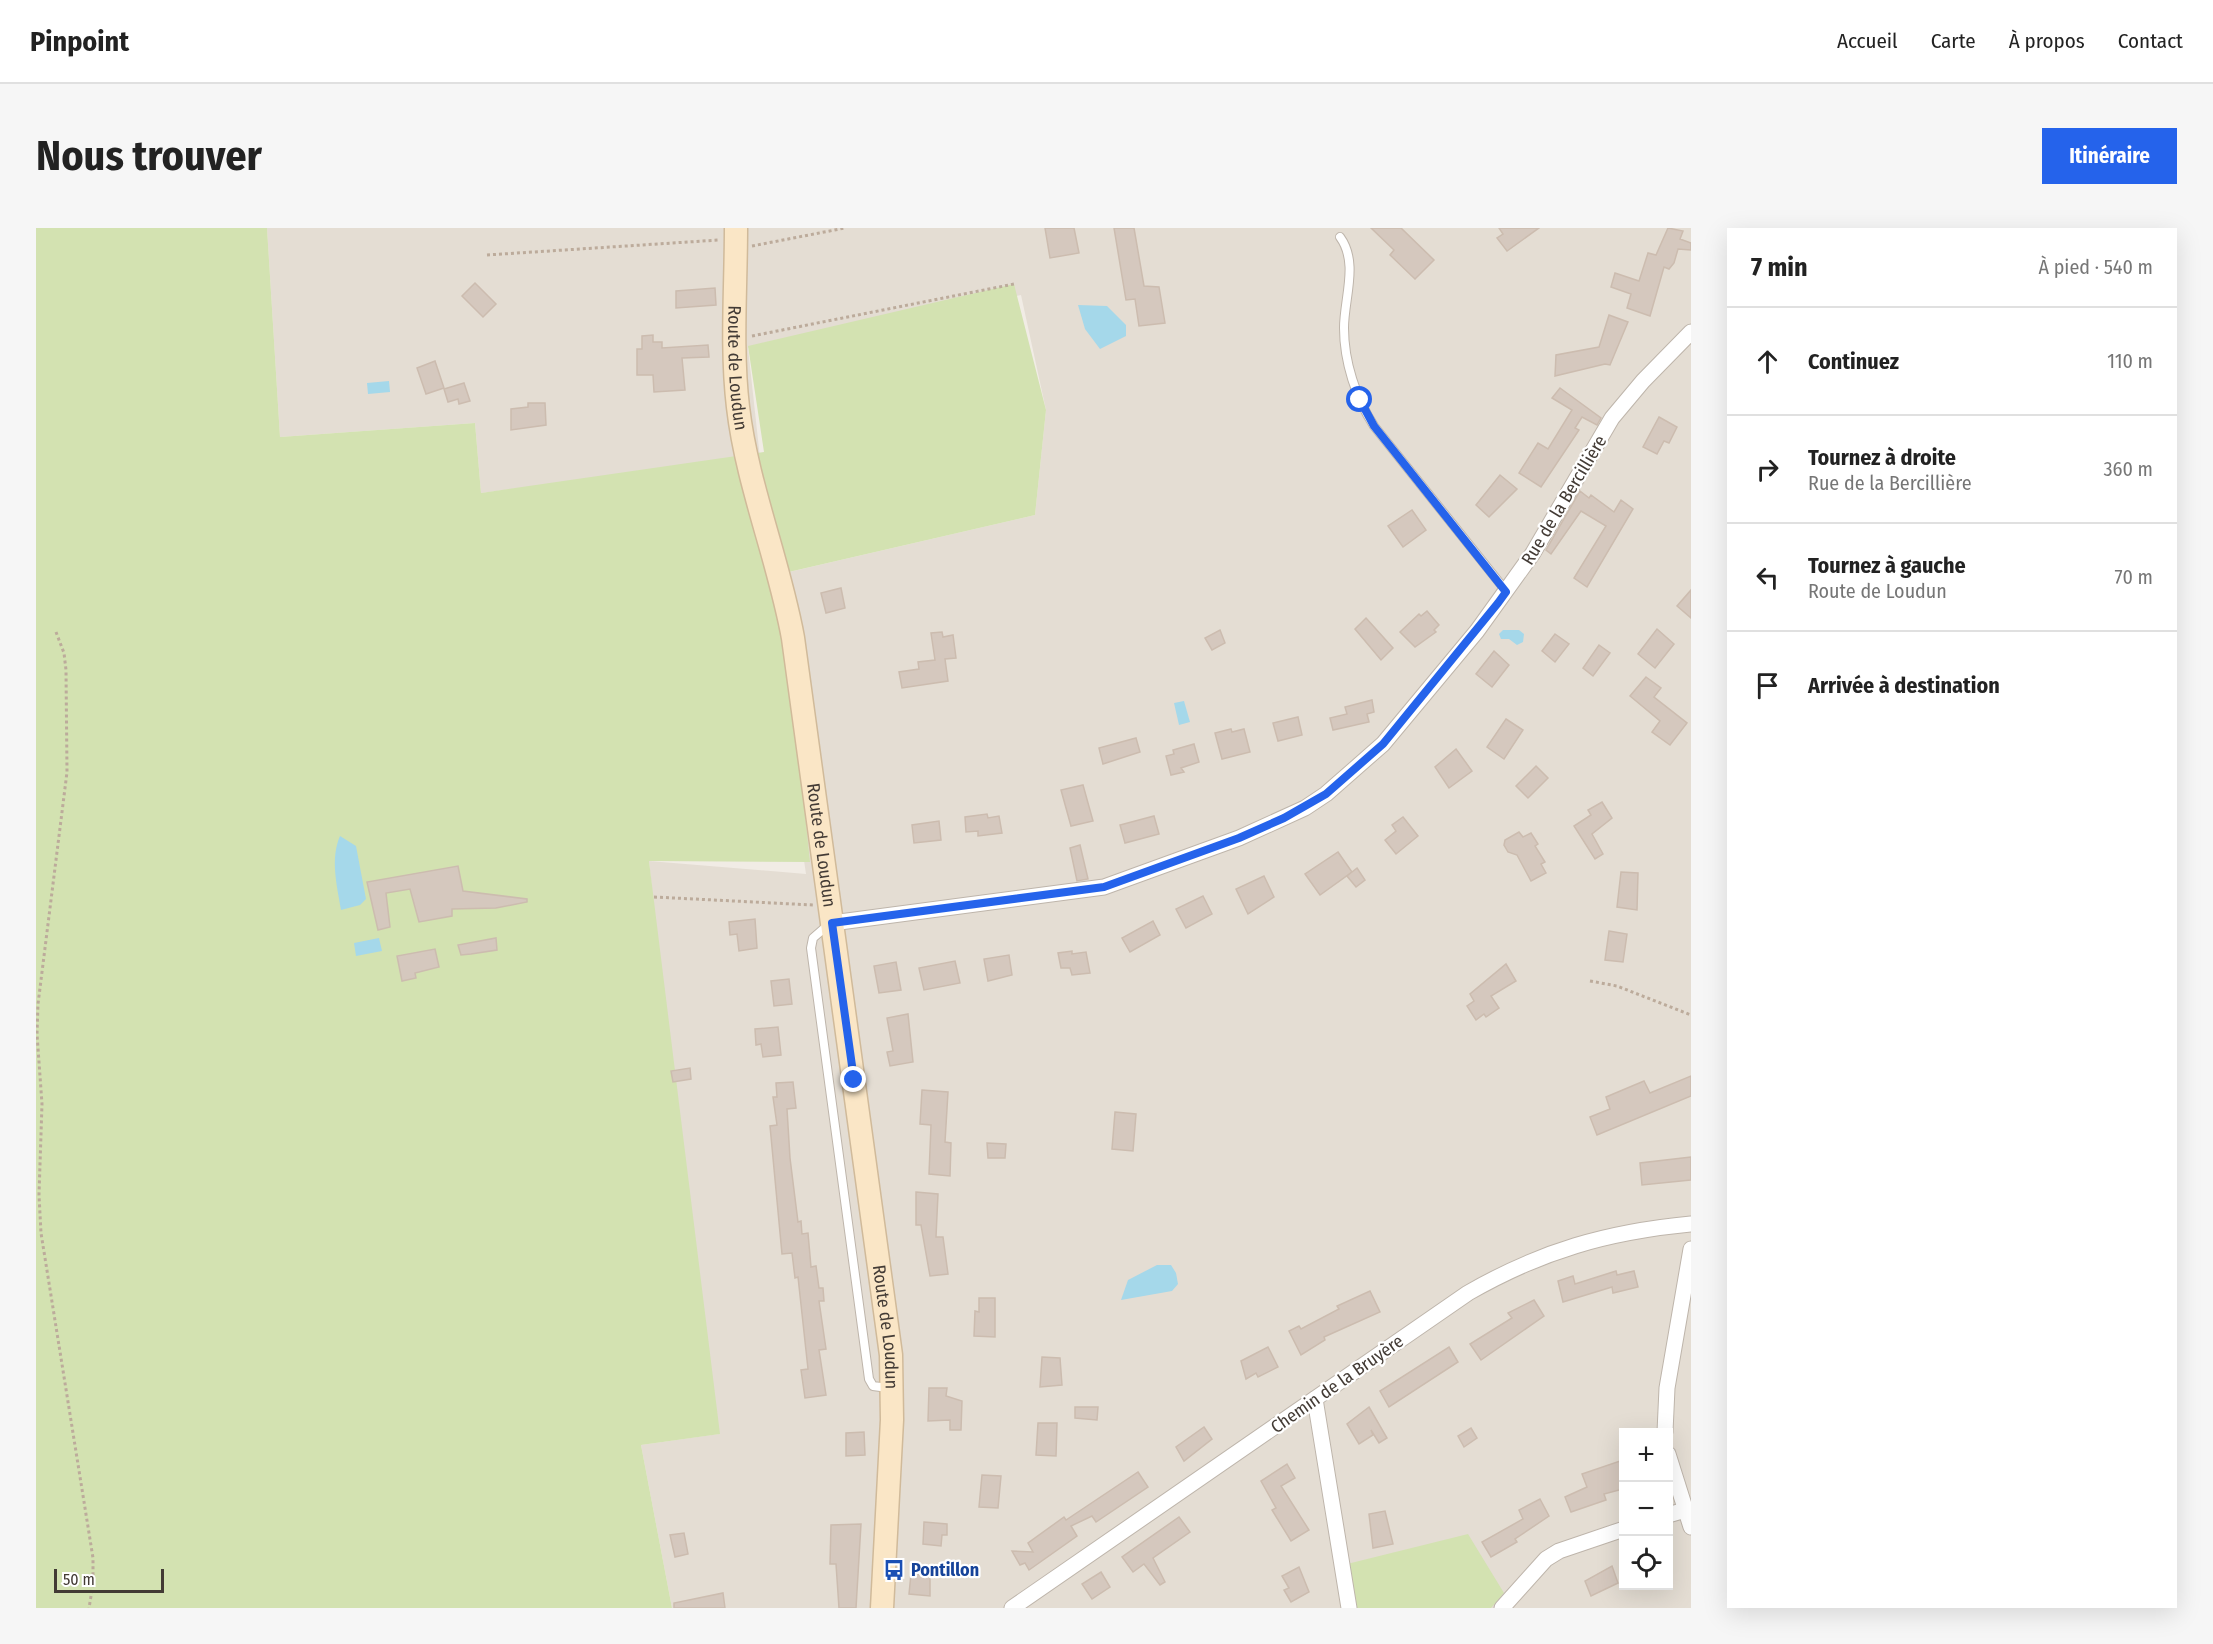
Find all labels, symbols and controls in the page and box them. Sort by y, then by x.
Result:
text: Pinpoint [30,25,129,58]
text: Accueil [1837,28,1898,54]
text: Carte [1931,28,1976,54]
text: À propos [2009,28,2085,54]
text: Contact [2118,28,2183,54]
button: Itinéraire [2042,128,2177,184]
text: Nous trouver [36,131,262,181]
text: 7 min [1751,252,1808,283]
text: À pied · 540 m [2039,255,2153,279]
street label: Route de Loudun [723,305,752,432]
icon: ahead [1751,345,1784,378]
text: Continuez [1808,348,1899,375]
text: 110 m [2107,349,2153,373]
route start [1346,386,1372,412]
street label: Rue de la Bercillière [1517,431,1611,569]
text: Tournez à droite [1808,444,1956,471]
icon: right [1751,453,1784,486]
text: 360 m [2104,457,2153,481]
text: Rue de la Bercillière [1808,471,1972,495]
text: Tournez à gauche [1808,552,1966,579]
icon: left [1751,561,1784,594]
text: 70 m [2115,565,2153,589]
text: Route de Loudun [1808,579,1947,603]
icon: arrive [1751,669,1784,702]
text: Arrivée à destination [1808,672,2000,699]
street label: Route de Loudun [802,782,841,909]
route end [840,1066,866,1092]
street label: Route de Loudun [868,1263,903,1389]
street label: Chemin de la Bruyère [1266,1330,1408,1438]
map controls [1619,1428,1673,1590]
button: + [1619,1428,1673,1482]
button: − [1619,1482,1673,1536]
button: locate [1619,1536,1673,1590]
bus stop icon: Pontillon [882,1558,906,1582]
place label: Pontillon [911,1559,979,1581]
scale bar [54,1566,164,1594]
text: 50 m [63,1570,95,1589]

